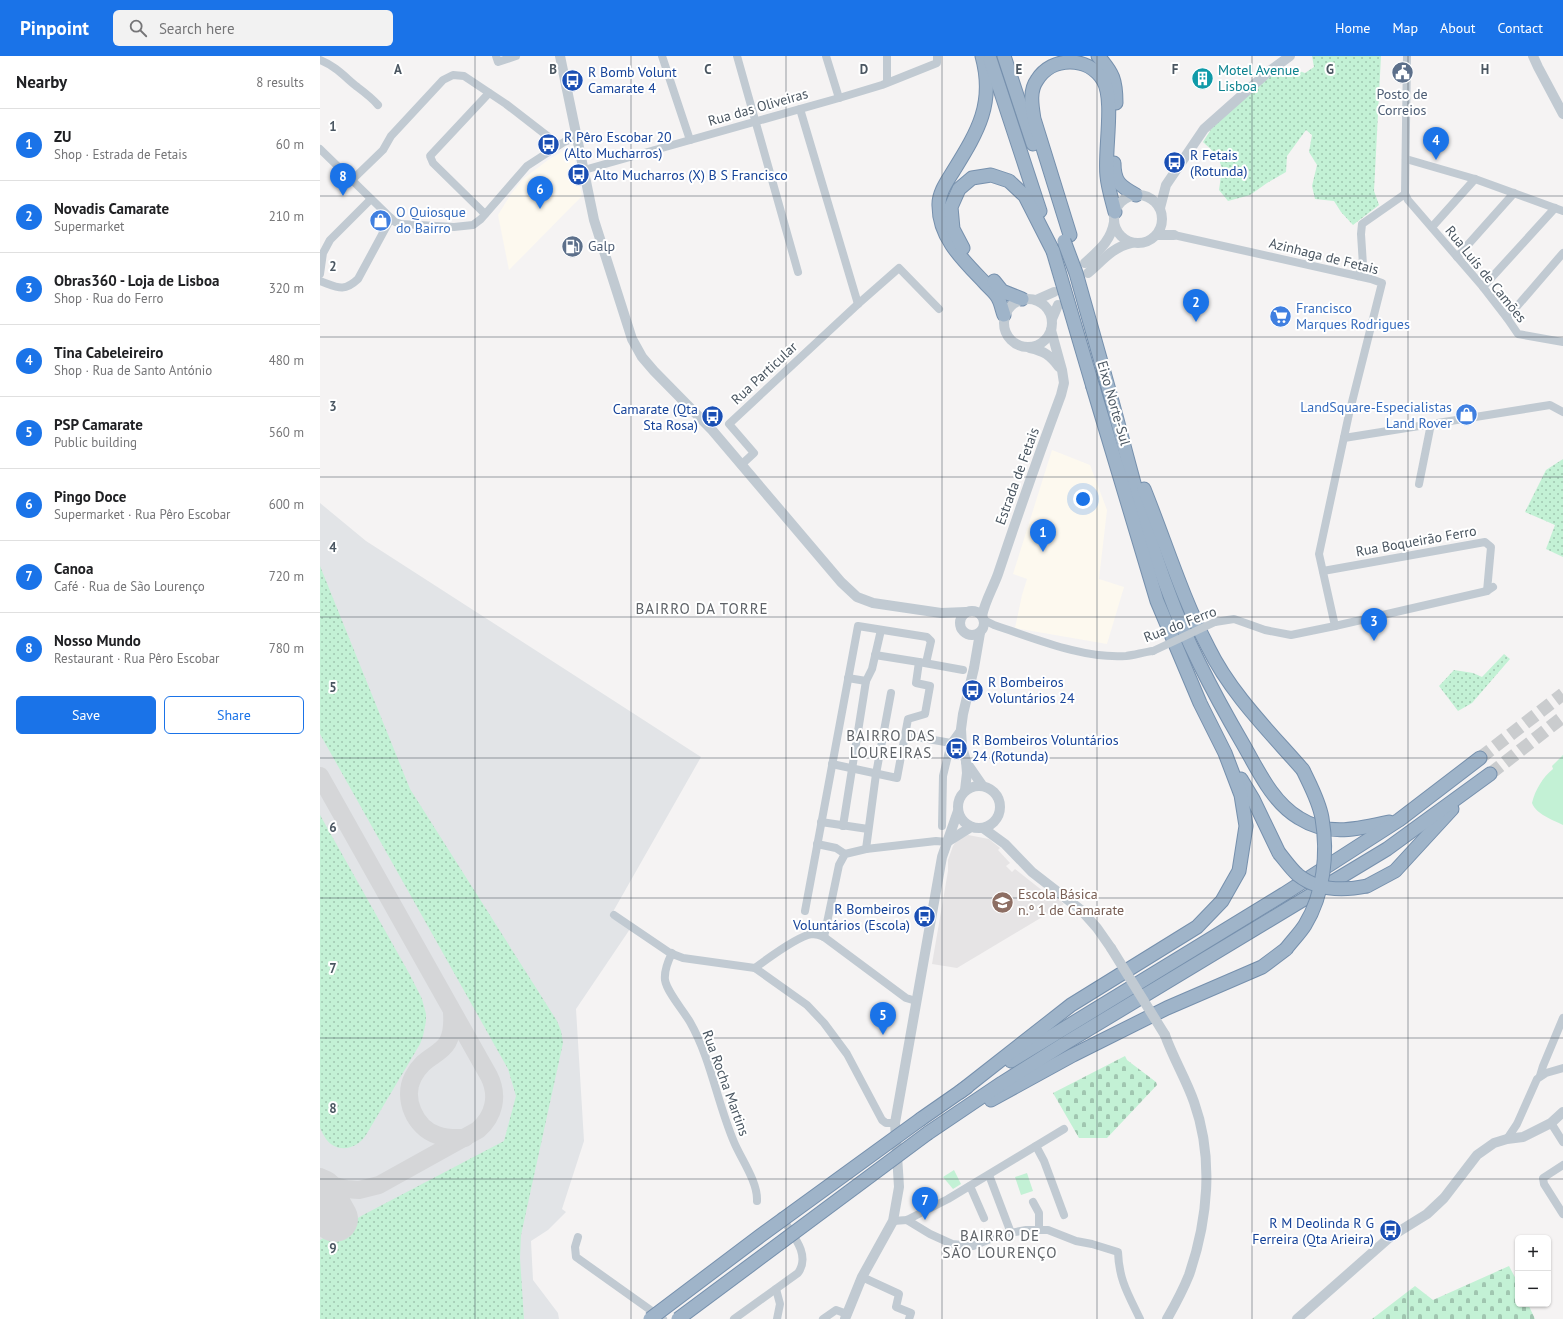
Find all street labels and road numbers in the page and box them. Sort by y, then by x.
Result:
street label: Rua das Oliveiras [706,84,810,130]
street label: Rua Luís de Camões [1441,222,1531,326]
street label: Azinhaga de Fetais [1267,234,1381,278]
street label: Rua Particular [727,338,801,408]
street label: Eixo Norte-Sul [1093,359,1135,447]
street label: Estrada de Fetais [991,425,1043,527]
street label: Rua Boqueirão Ferro [1354,522,1478,560]
street label: Rua do Ferro [1141,602,1219,646]
street label: Rua Rocha Martins [698,1028,754,1139]

